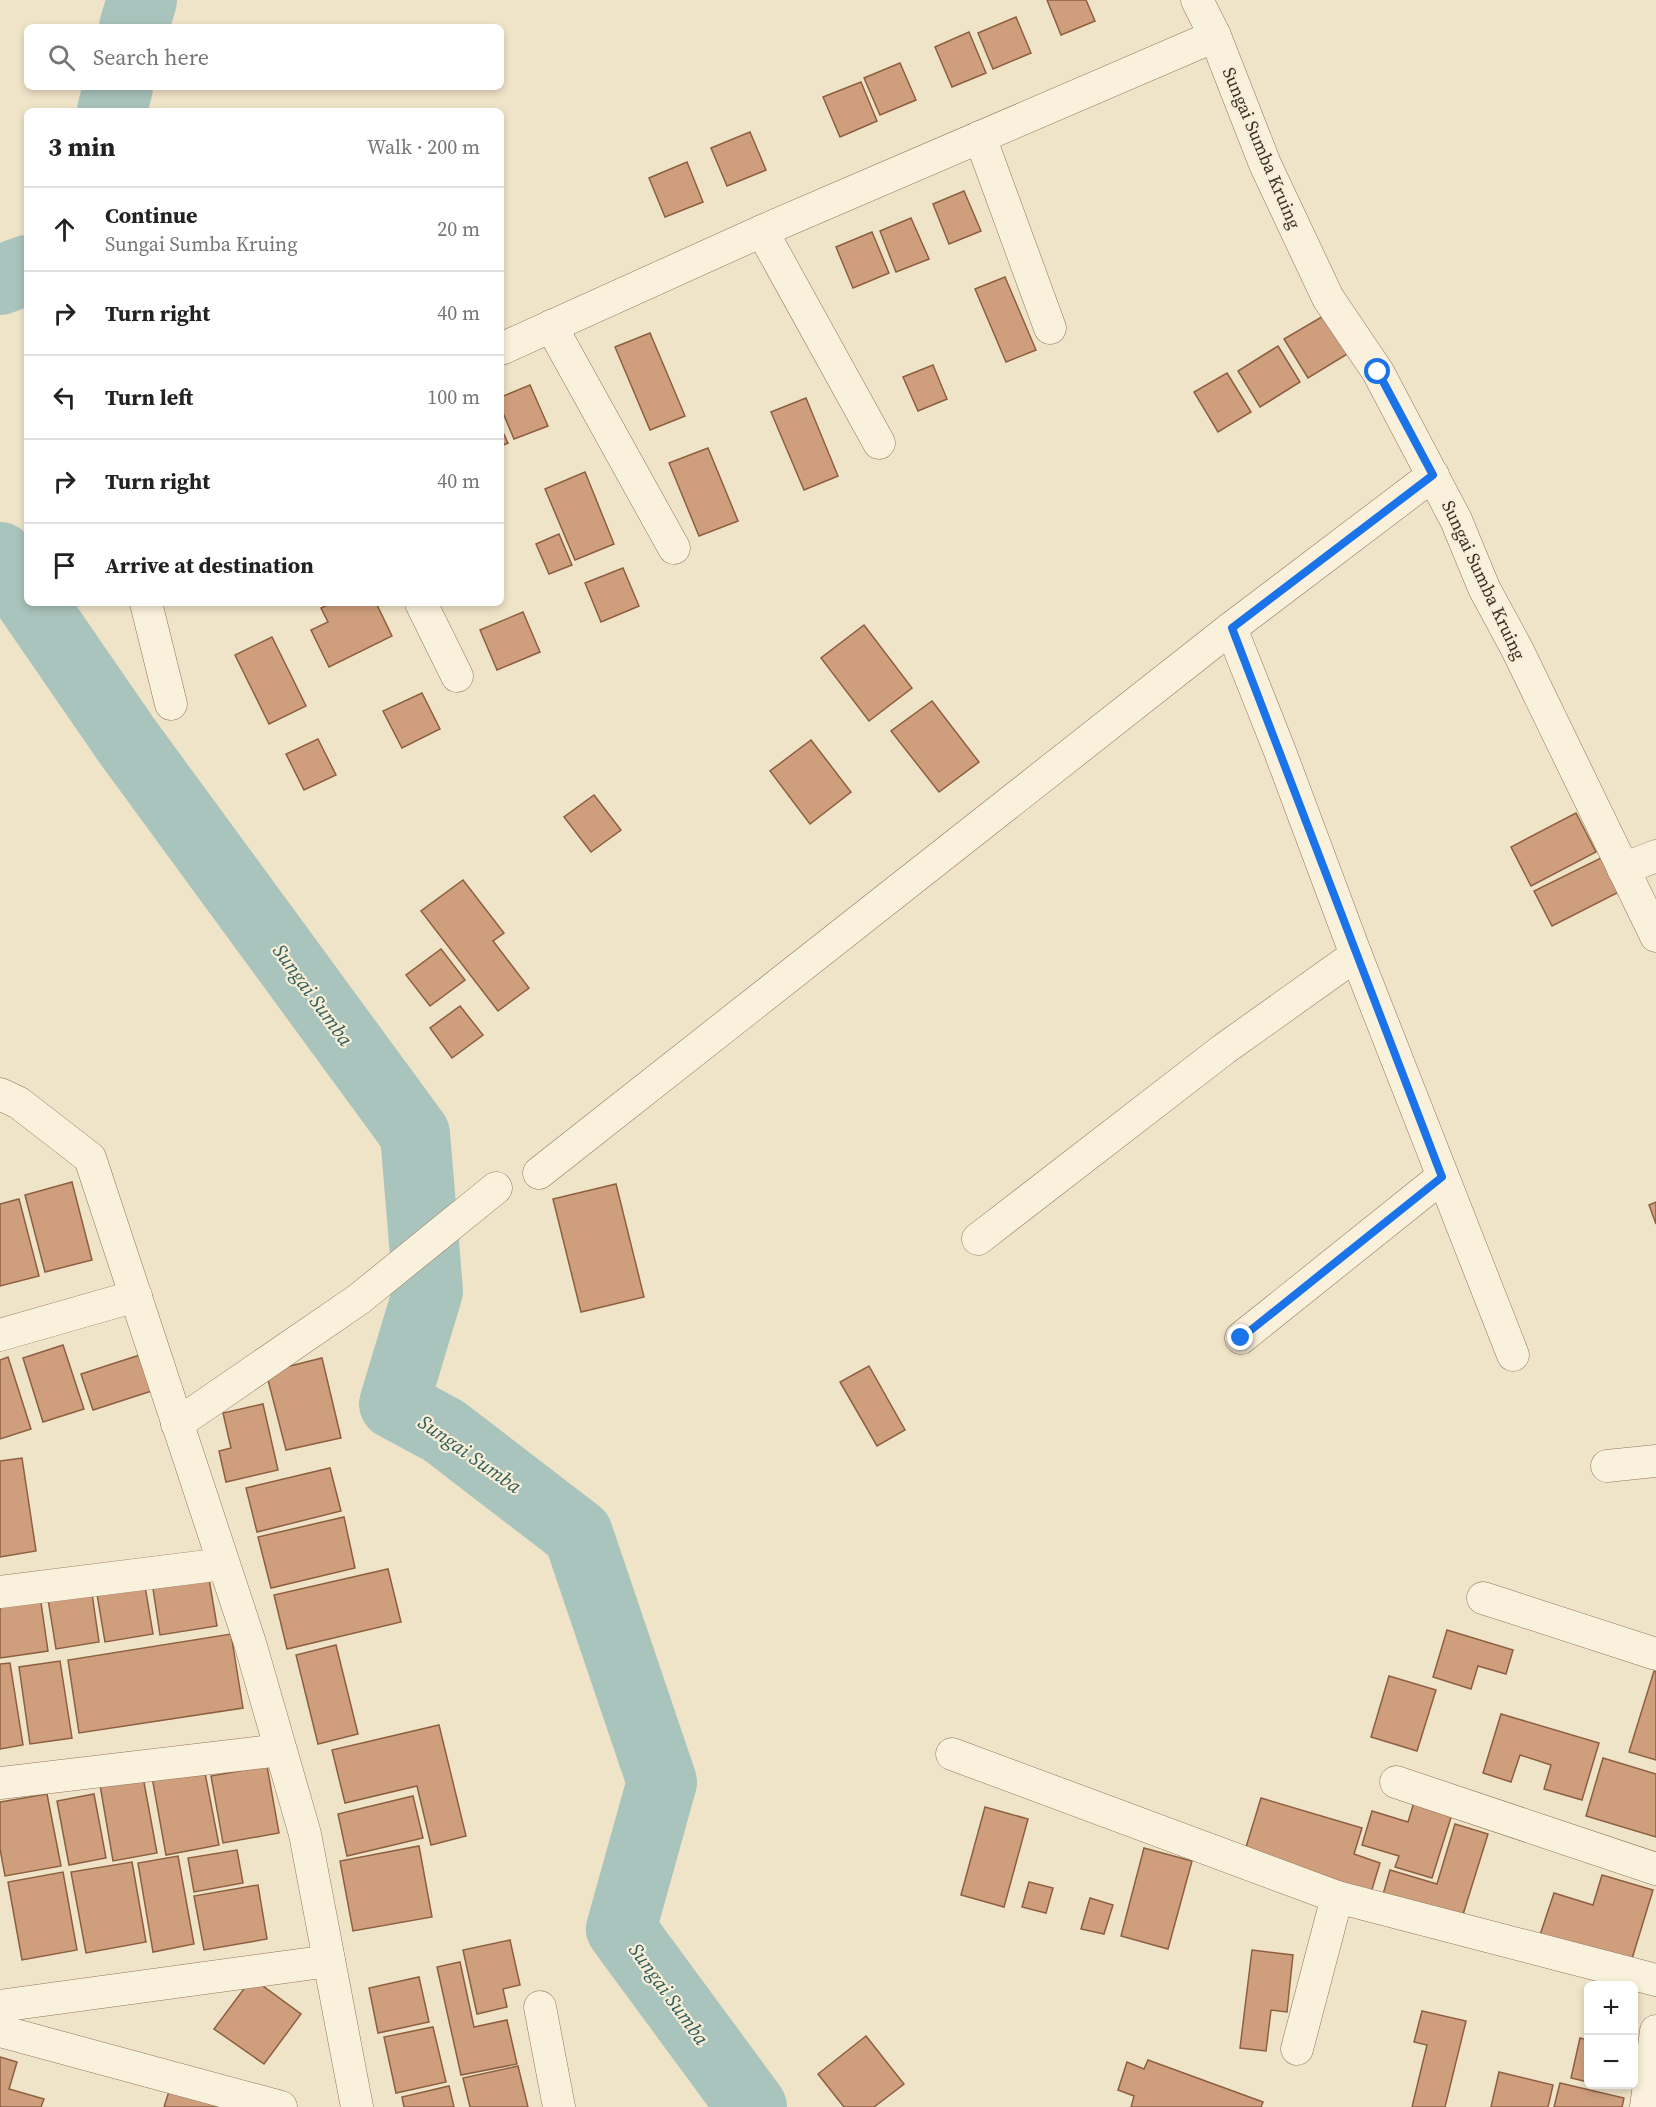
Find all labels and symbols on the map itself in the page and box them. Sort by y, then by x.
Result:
street label: Sungai Sumba Kruing [1217,63,1307,233]
route start [1364,358,1390,384]
street label: Sungai Sumba Kruing [1436,496,1532,664]
water label: Sungai Sumba [266,938,360,1052]
route end [1227,1324,1253,1350]
water label: Sungai Sumba [413,1408,528,1500]
water label: Sungai Sumba [622,1937,716,2051]

